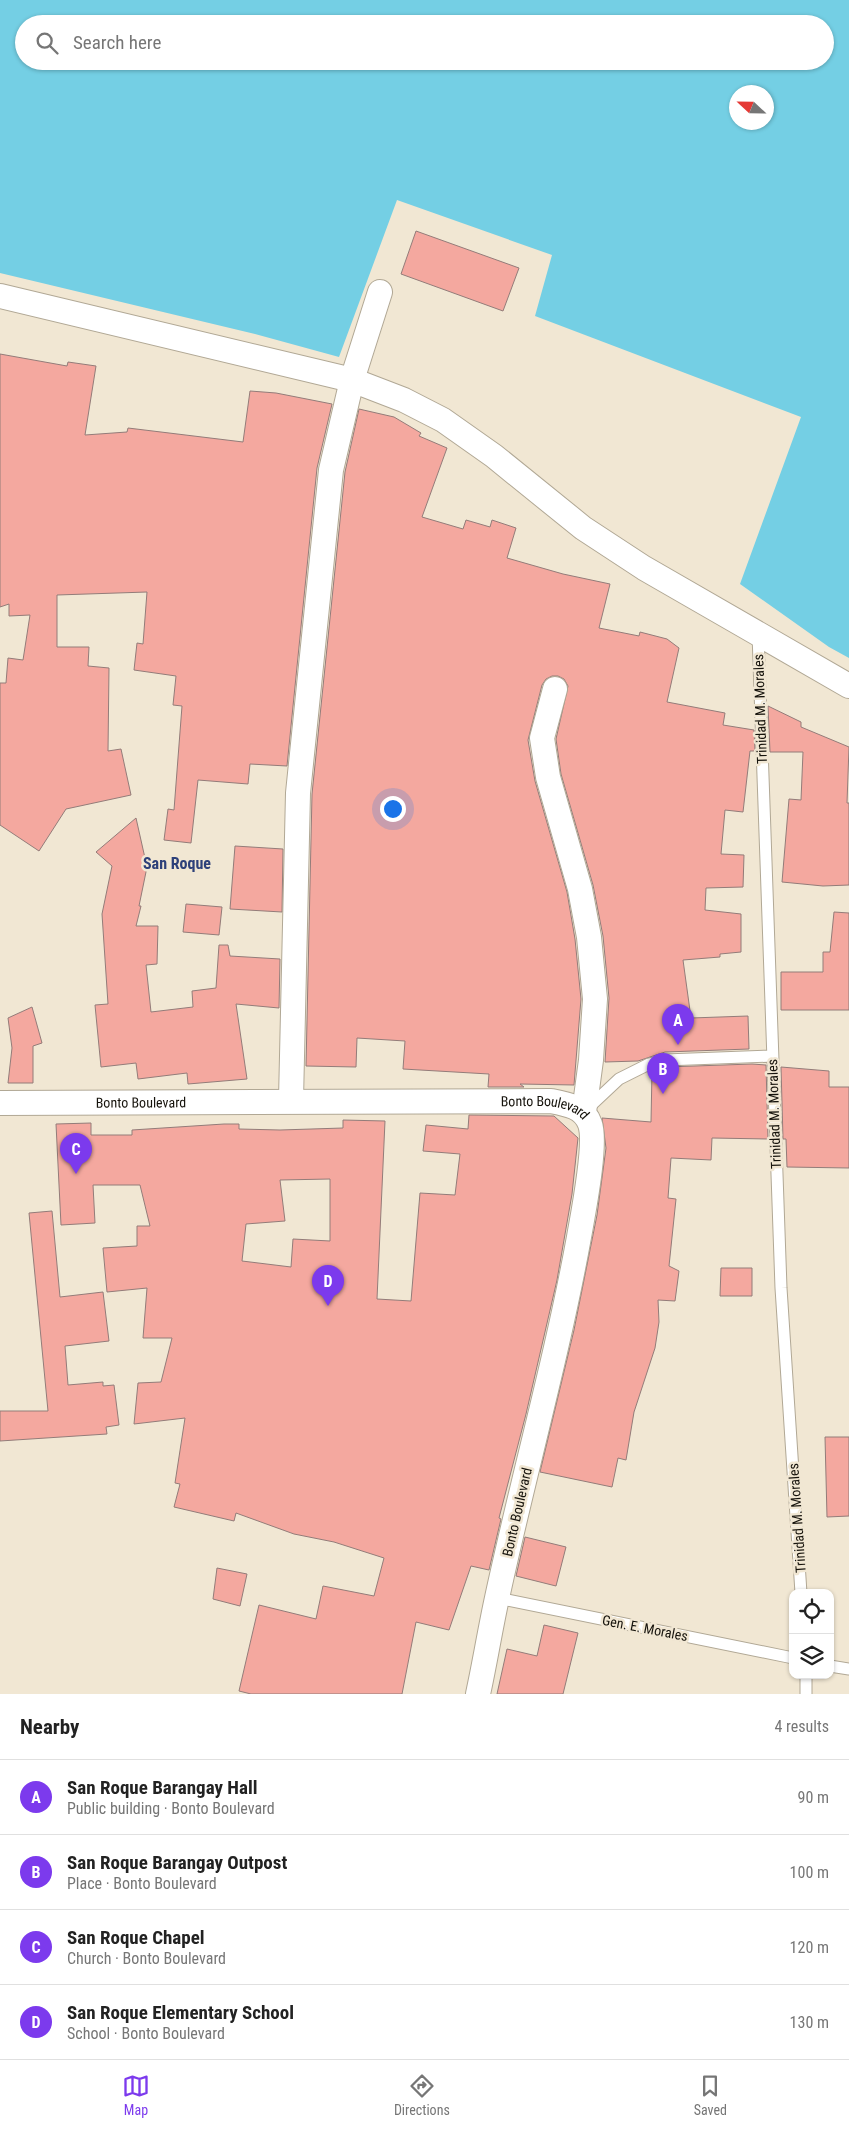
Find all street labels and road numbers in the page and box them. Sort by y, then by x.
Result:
street label: Trinidad M. Morales [750,654,770,764]
street label: Trinidad M. Morales [764,1059,784,1169]
street label: Bonto Boulevard [501,1093,593,1123]
street label: Bonto Boulevard [96,1094,186,1111]
street label: Trinidad M. Morales [785,1463,809,1573]
street label: Bonto Boulevard [499,1466,535,1558]
street label: Gen. E. Morales [601,1612,689,1644]

